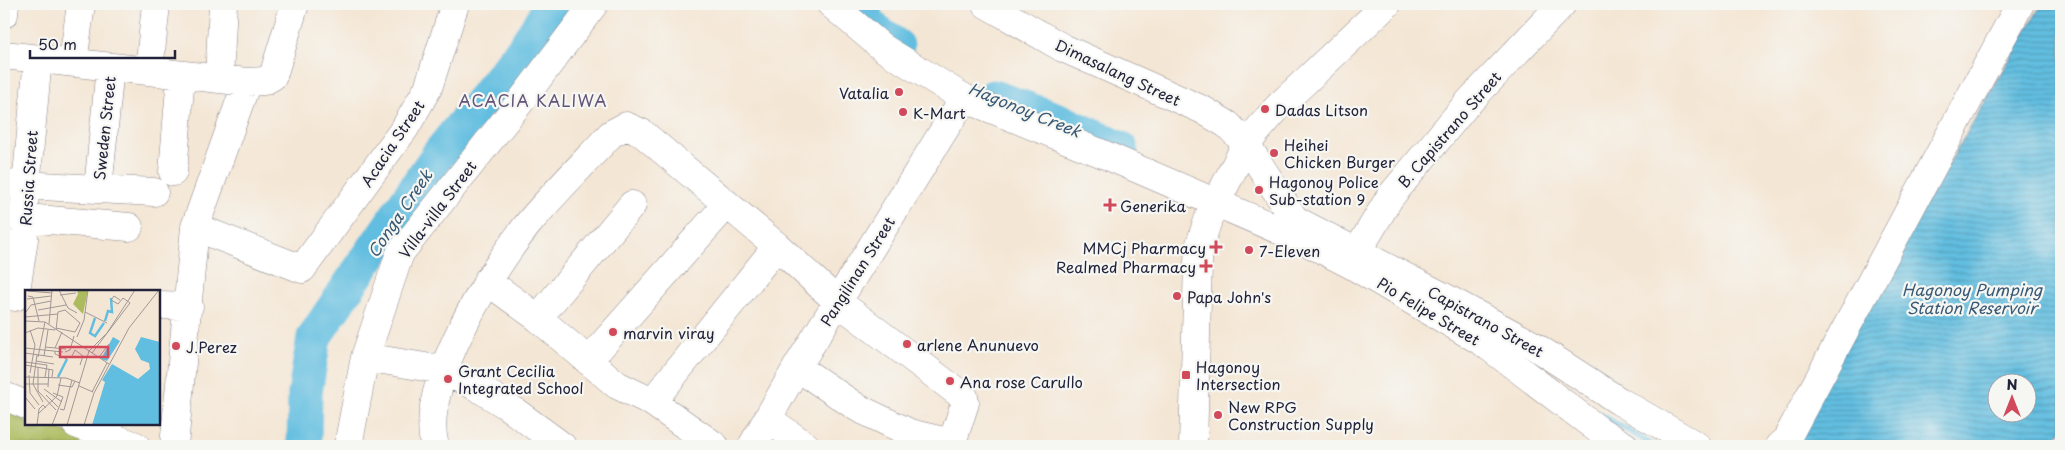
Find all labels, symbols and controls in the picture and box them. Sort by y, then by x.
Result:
scale bar [30,28,175,60]
text: 50 m [38,32,77,55]
street label: Dimasalang Street [1051,33,1185,111]
street label: B. Capistrano Street [1392,66,1506,192]
street label: Sweden Street [87,75,121,181]
water label: Hagonoy Creek [965,76,1086,143]
place label: Vatalia [839,81,890,104]
marker: Vatalia [893,86,905,98]
district label: ACACIA KALIWA [458,88,608,112]
street label: Acacia Street [354,95,430,191]
place label: Dadas Litson [1275,98,1368,121]
place label: K-Mart [913,101,966,124]
marker: Dadas Litson [1259,103,1271,115]
marker: K-Mart [897,106,909,118]
street label: Russia Street [13,130,43,226]
place label: Heihei Chicken Burger [1284,133,1395,173]
marker: Heihei Chicken Burger [1268,147,1280,159]
street label: Villa-villa Street [393,155,481,263]
water label: Conga Creek [361,163,438,262]
place label: Hagonoy Police Sub-station 9 [1269,170,1379,210]
marker: Hagonoy Police Sub-station 9 [1253,184,1265,196]
place label: Generika [1120,194,1186,217]
marker: Generika [1104,199,1116,211]
street label: Pangilinan Street [814,212,900,330]
place label: MMCj Pharmacy [1083,236,1206,259]
place label: 7-Eleven [1259,239,1320,262]
marker: MMCj Pharmacy [1210,241,1222,253]
marker: 7-Eleven [1243,244,1255,256]
place label: Realmed Pharmacy [1056,255,1196,278]
marker: Realmed Pharmacy [1200,260,1212,272]
street label: Pio Felipe Street [1373,271,1485,351]
water label: Hagonoy Pumping Station Reservoir [1902,277,2044,319]
street label: Capistrano Street [1424,280,1548,362]
place label: Papa John's [1187,285,1271,308]
inset map [25,290,160,425]
marker: Papa John's [1171,290,1183,302]
place label: marvin viray [623,321,715,344]
marker: marvin viray [607,326,619,338]
place label: arlene Anunuevo [917,333,1039,356]
place label: J.Perez [186,335,237,358]
marker: arlene Anunuevo [901,338,913,350]
marker: J.Perez [170,340,182,352]
place label: Hagonoy Intersection [1196,355,1281,395]
place label: Grant Cecilia Integrated School [458,359,584,399]
marker: Hagonoy Intersection [1180,369,1192,381]
place label: Ana rose Carullo [960,370,1083,393]
north arrow [1988,372,2038,422]
marker: Grant Cecilia Integrated School [442,373,454,385]
text: N [2006,374,2018,395]
marker: Ana rose Carullo [944,375,956,387]
place label: New RPG Construction Supply [1228,395,1374,435]
marker: New RPG Construction Supply [1212,409,1224,421]

